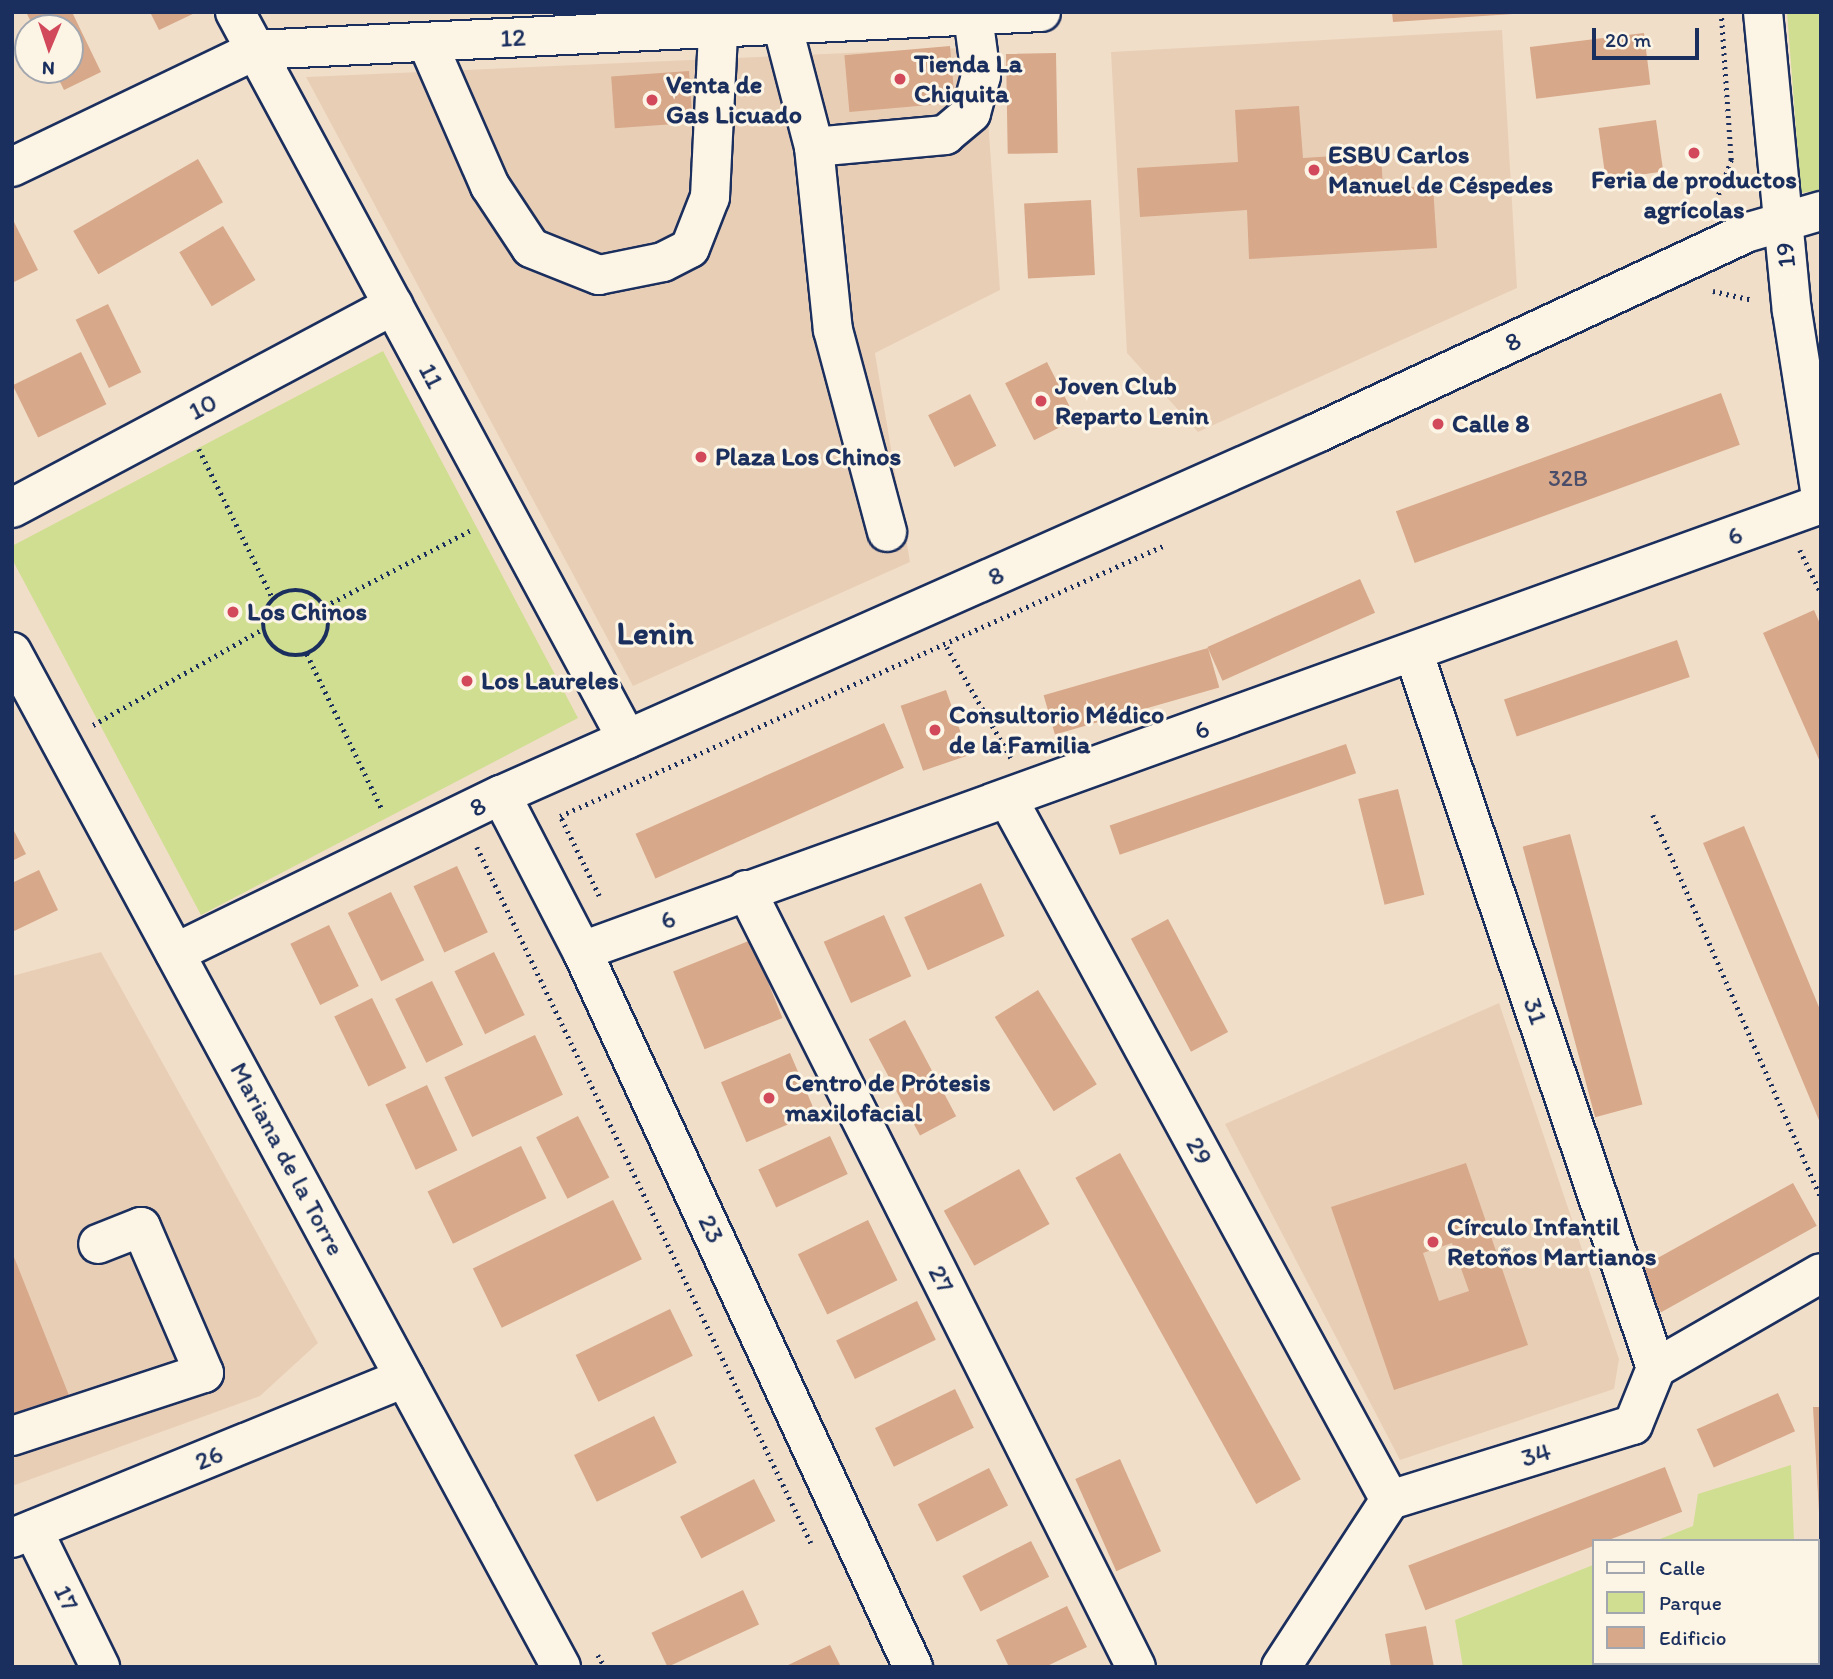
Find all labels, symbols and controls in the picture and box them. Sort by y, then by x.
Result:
north arrow [14,14,84,84]
scale bar [1595,14,1702,58]
street label: 12 [499,22,527,54]
text: 20 m [1605,27,1651,52]
place label: Tienda La Chiquita [914,48,1022,110]
text: N [42,57,55,80]
place label: Venta de Gas Licuado [666,69,802,130]
marker: Tienda La Chiquita [892,71,908,87]
marker: Venta de Gas Licuado [644,92,660,108]
place label: ESBU Carlos Manuel de Céspedes [1328,139,1553,200]
marker: Feria de productos agrícolas [1686,145,1702,161]
marker: ESBU Carlos Manuel de Céspedes [1306,162,1322,178]
place label: Feria de productos agrícolas [1591,164,1797,226]
street label: 19 [1769,240,1803,270]
street label: 8 [1500,325,1526,359]
street label: 11 [412,358,450,394]
place label: Joven Club Reparto Lenin [1055,370,1209,432]
street label: 10 [183,387,223,427]
marker: Joven Club Reparto Lenin [1033,393,1049,409]
place label: Calle 8 [1452,408,1529,440]
marker: Calle 8 [1430,416,1446,432]
place label: Plaza Los Chinos [715,441,901,473]
marker: Plaza Los Chinos [693,449,709,465]
house number: 32B [1548,464,1588,492]
street label: 6 [1723,519,1747,553]
street label: 8 [983,559,1009,593]
place label: Los Chinos [247,596,367,628]
marker: Los Chinos [225,604,241,620]
district label: Lenin [616,613,694,653]
place label: Los Laureles [481,665,620,697]
marker: Los Laureles [459,673,475,689]
place label: Consultorio Médico de la Familia [949,699,1164,760]
street label: 6 [1190,713,1214,747]
marker: Consultorio Médico de la Familia [927,722,943,738]
street label: 8 [465,790,491,824]
street label: 6 [656,903,680,937]
street label: 31 [1516,994,1554,1028]
street label: Mariana de la Torre [223,1057,351,1261]
place label: Centro de Prótesis maxilofacial [785,1067,991,1128]
marker: Centro de Prótesis maxilofacial [759,1088,779,1108]
street label: 29 [1179,1132,1219,1170]
street label: 23 [691,1210,731,1248]
place label: Círculo Infantil Retoños Martianos [1447,1211,1657,1272]
marker: Círculo Infantil Retoños Martianos [1425,1234,1441,1250]
street label: 27 [921,1260,961,1298]
street label: 34 [1517,1436,1555,1474]
street label: 26 [190,1438,228,1478]
legend [1591,1539,1819,1665]
text: Calle [1659,1555,1705,1580]
street label: 17 [47,1580,85,1616]
text: Parque [1659,1590,1722,1615]
text: Edificio [1659,1625,1727,1650]

